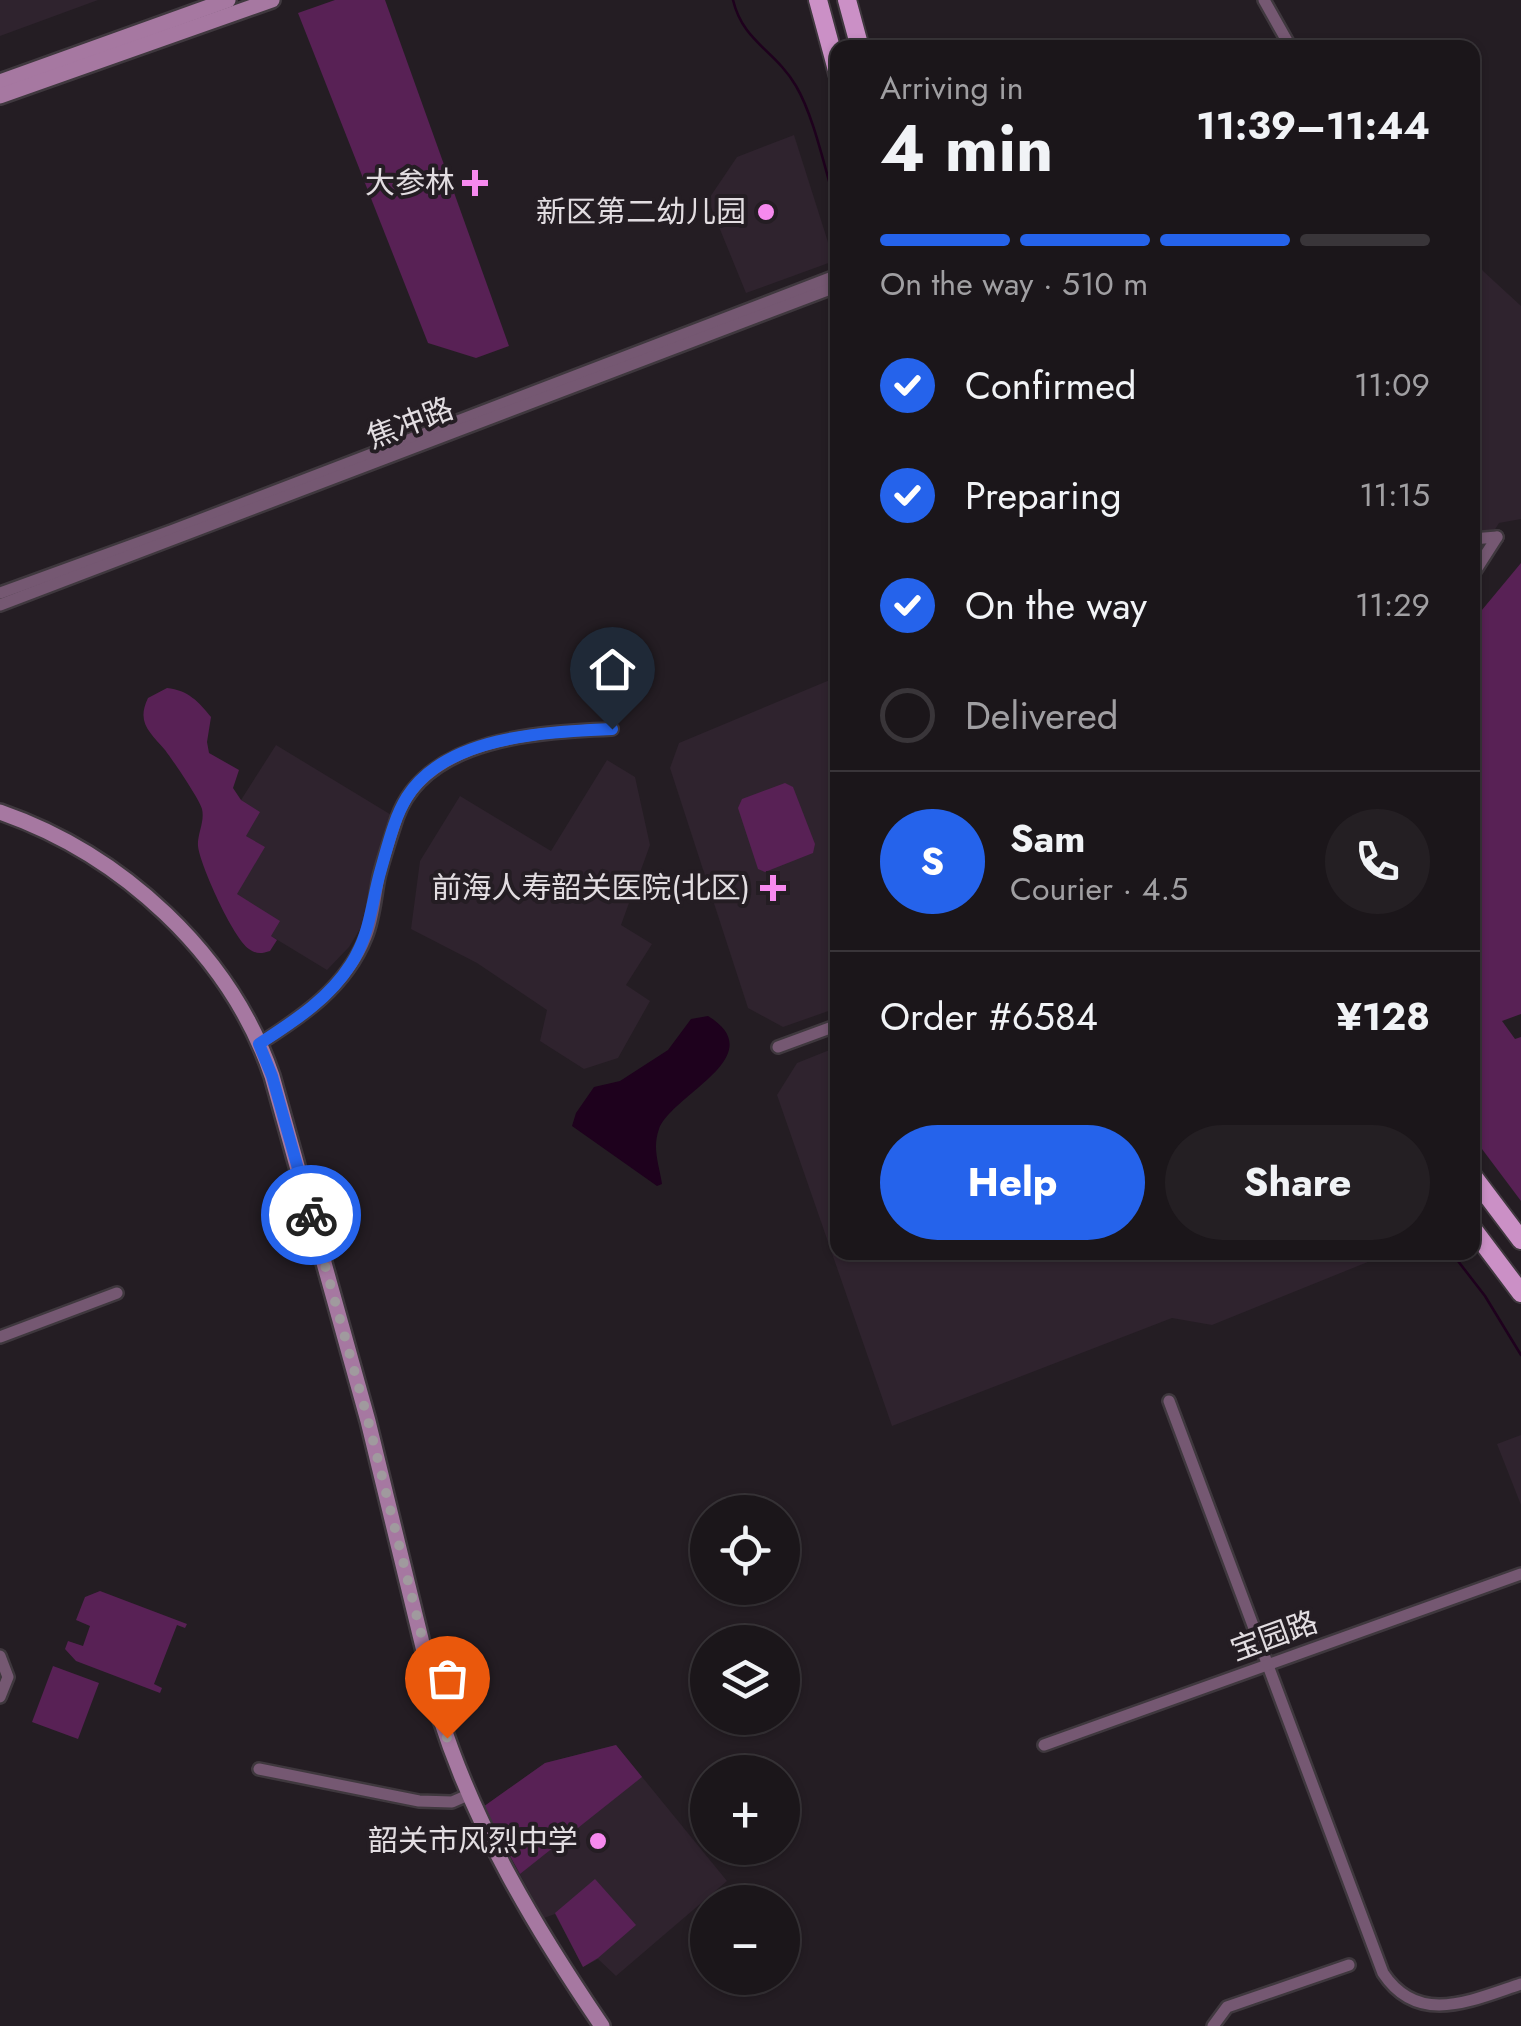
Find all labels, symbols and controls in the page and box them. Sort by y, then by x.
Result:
text: Arriving in [880,65,1024,111]
text: 11:39–11:44 [1196,98,1430,153]
text: 4 min [880,101,1054,195]
place label: 大参林 [365,161,455,204]
marker: 大参林 [464,172,486,194]
place label: 新区第二幼儿园 [536,190,746,233]
marker: 新区第二幼儿园 [755,201,777,223]
text: On the way · 510 m [880,261,1148,307]
icon: check [880,358,935,413]
text: Confirmed [965,358,1136,413]
text: 11:09 [1354,362,1430,408]
street label: 焦冲路 [360,386,460,459]
icon: check [880,468,935,523]
text: Preparing [965,468,1122,523]
text: 11:15 [1359,472,1430,518]
icon: check [880,578,935,633]
text: On the way [965,578,1147,633]
text: 11:29 [1355,582,1430,628]
pin [570,627,655,730]
icon: home [585,642,640,697]
text: Delivered [965,688,1118,743]
button: phone [1325,809,1430,914]
text: Sam [1010,811,1085,866]
text: S [921,834,944,889]
place label: 前海人寿韶关医院(北区) [431,866,750,909]
text: Courier · 4.5 [1010,866,1188,912]
marker: 前海人寿韶关医院(北区) [760,875,786,901]
text: Order #6584 [880,989,1098,1044]
text: ¥128 [1336,989,1430,1044]
button: Help [880,1125,1145,1240]
button: Share [1165,1125,1430,1240]
courier [261,1165,361,1265]
icon: bike [284,1188,339,1243]
map controls [690,1495,800,1995]
button: locate [690,1495,800,1605]
street label: 宝园路 [1224,1600,1323,1671]
button: layers [690,1625,800,1735]
pin [405,1636,490,1739]
icon: bag [420,1651,475,1706]
button: + [690,1755,800,1865]
place label: 韶关市风烈中学 [368,1819,578,1862]
marker: 韶关市风烈中学 [587,1830,609,1852]
button: − [690,1885,800,1995]

